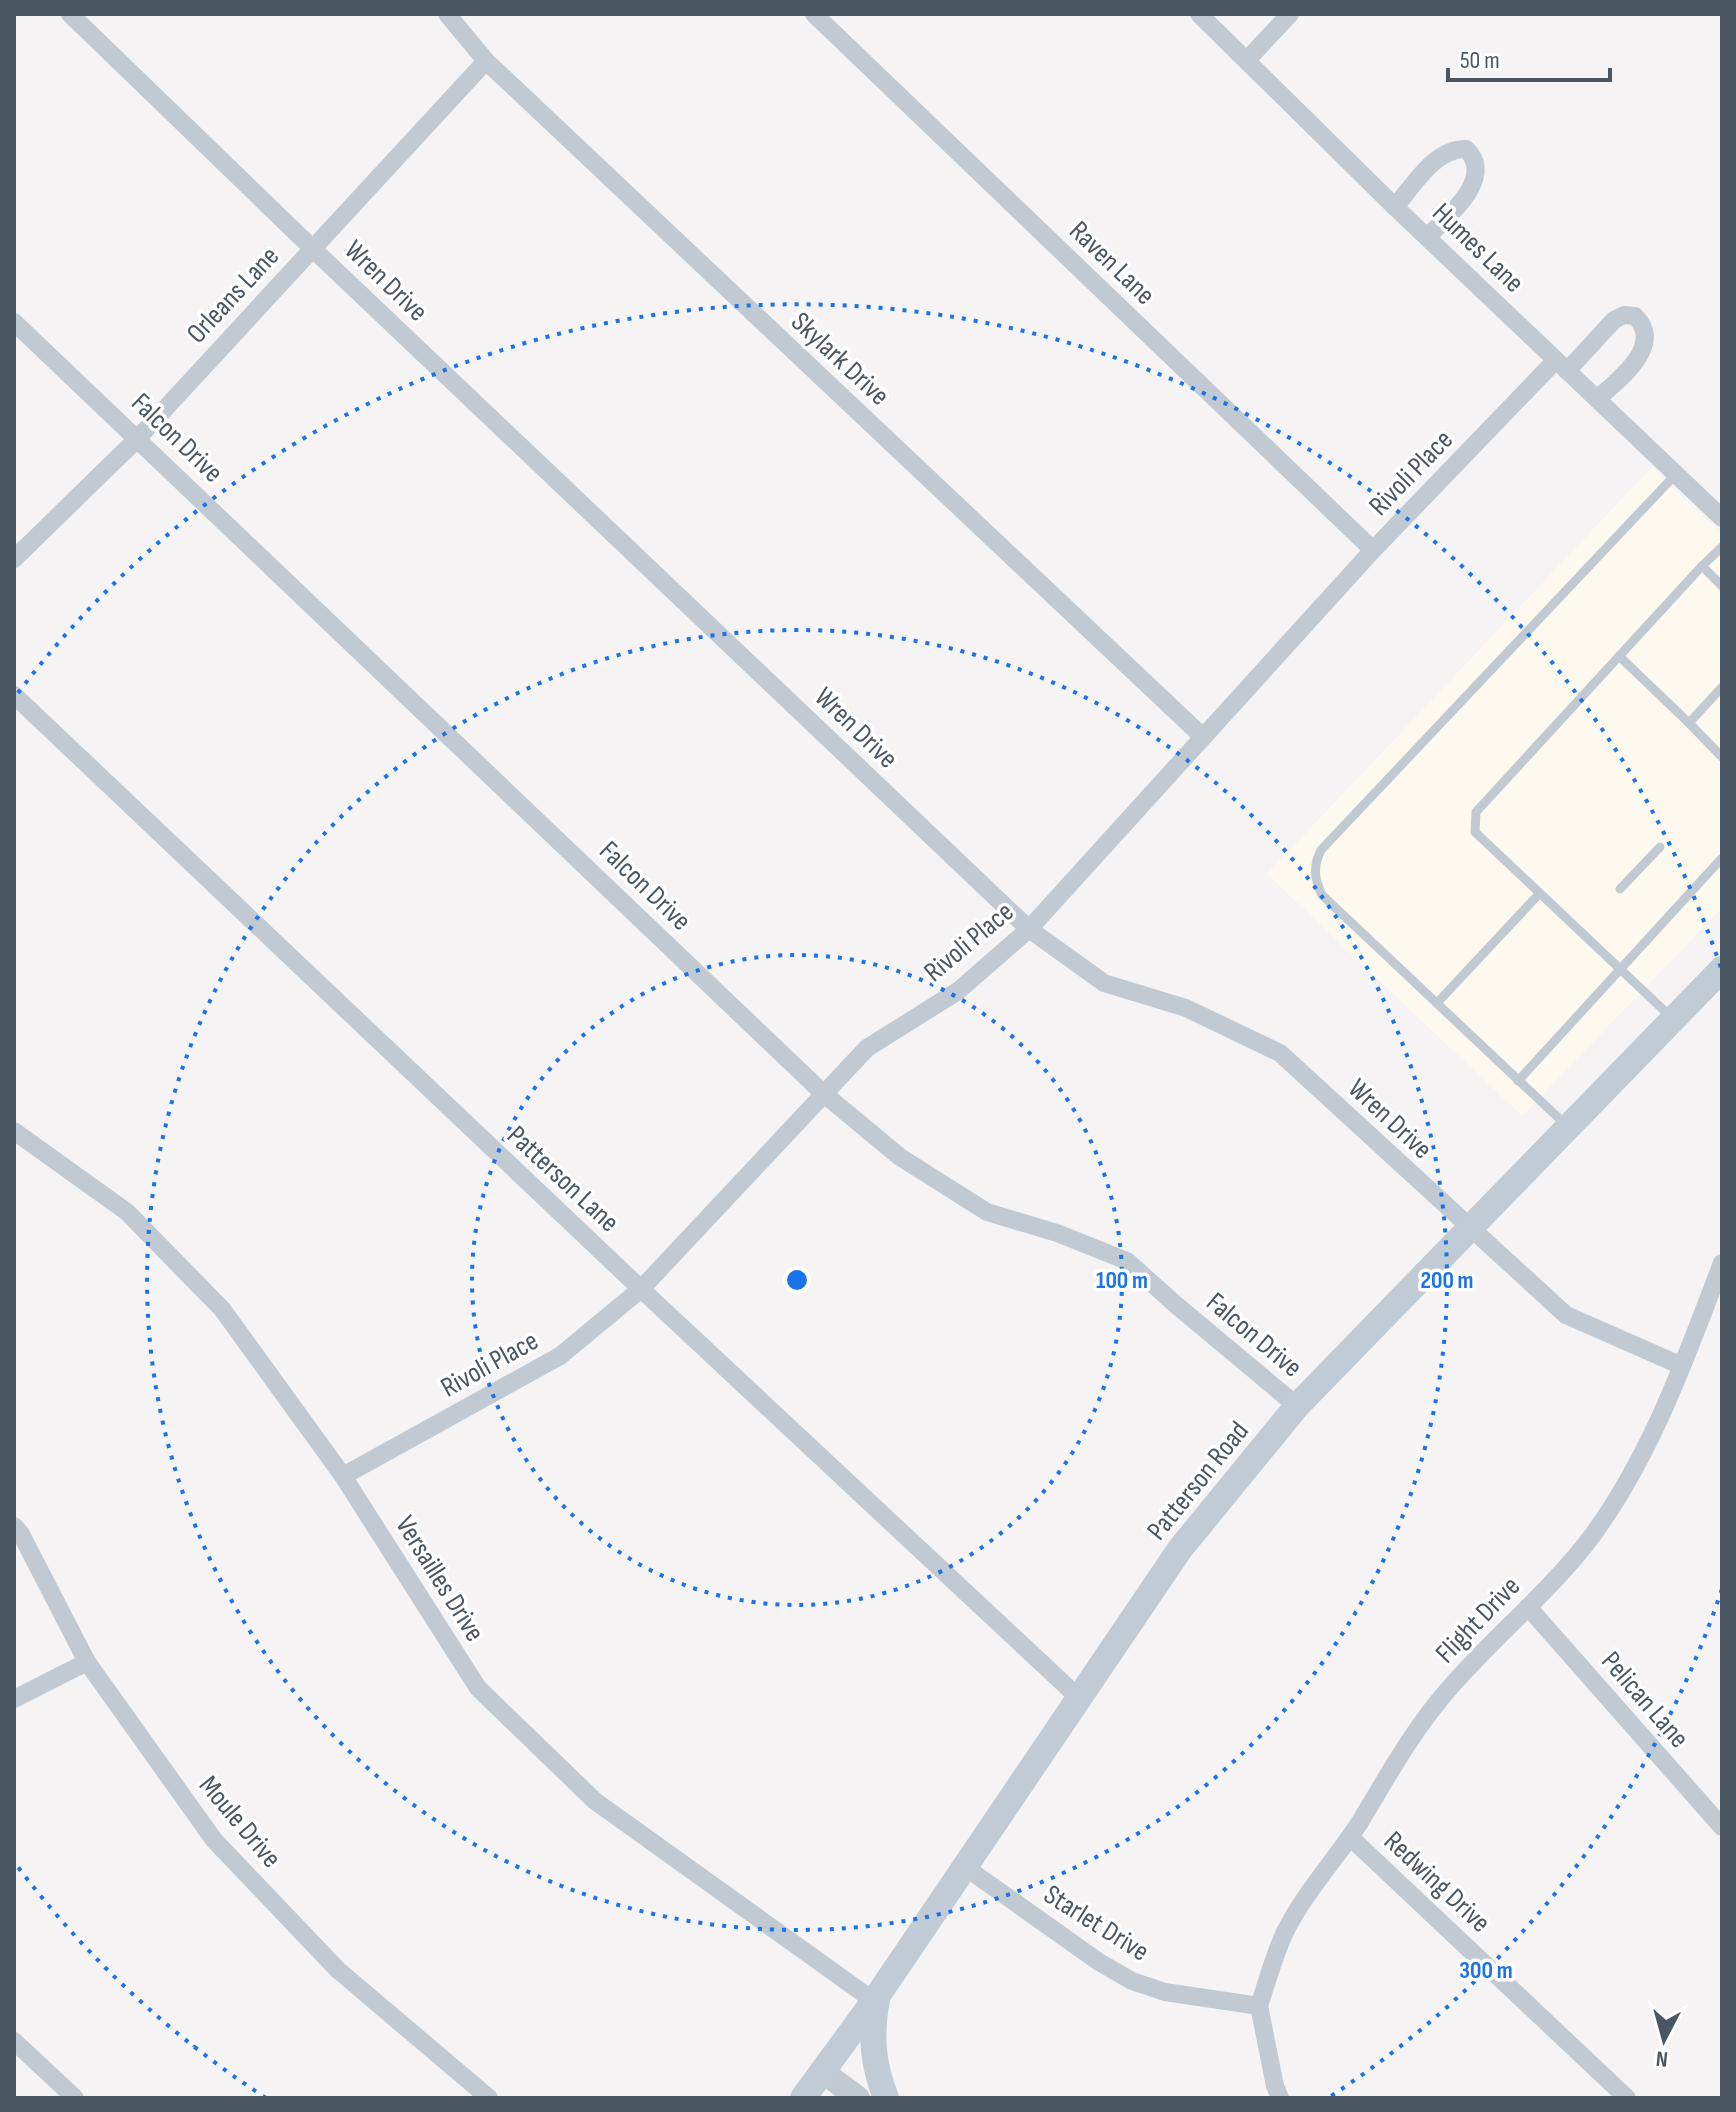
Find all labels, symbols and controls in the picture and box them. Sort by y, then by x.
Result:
scale bar [1448,32,1610,82]
text: 50 m [1460,46,1500,75]
street label: Humes Lane [1425,197,1530,300]
street label: Raven Lane [1062,214,1161,312]
street label: Wren Drive [338,234,434,328]
street label: Orleans Lane [180,240,286,350]
street label: Skylark Drive [784,306,896,413]
street label: Falcon Drive [124,387,229,490]
street label: Rivoli Place [1362,423,1460,523]
street label: Wren Drive [808,681,904,775]
street label: Falcon Drive [592,835,697,938]
street label: Rivoli Place [918,895,1020,989]
street label: Wren Drive [1341,1072,1439,1166]
street label: Patterson Lane [500,1119,626,1239]
centre of rings [783,1266,811,1294]
text: 100 m [1096,1266,1148,1295]
text: 200 m [1420,1266,1474,1295]
street label: Falcon Drive [1200,1286,1308,1384]
street label: Rivoli Place [435,1324,544,1404]
street label: Patterson Road [1140,1415,1256,1547]
street label: Versailles Drive [388,1510,491,1648]
street label: Flight Drive [1429,1570,1527,1670]
street label: Pelican Lane [1594,1645,1696,1755]
street label: Moule Drive [192,1769,288,1875]
street label: Redwing Drive [1377,1825,1497,1940]
street label: Starlet Drive [1038,1878,1155,1968]
text: 300 m [1459,1956,1513,1985]
north arrow [1624,2000,1704,2080]
text: N [1655,2044,1669,2072]

